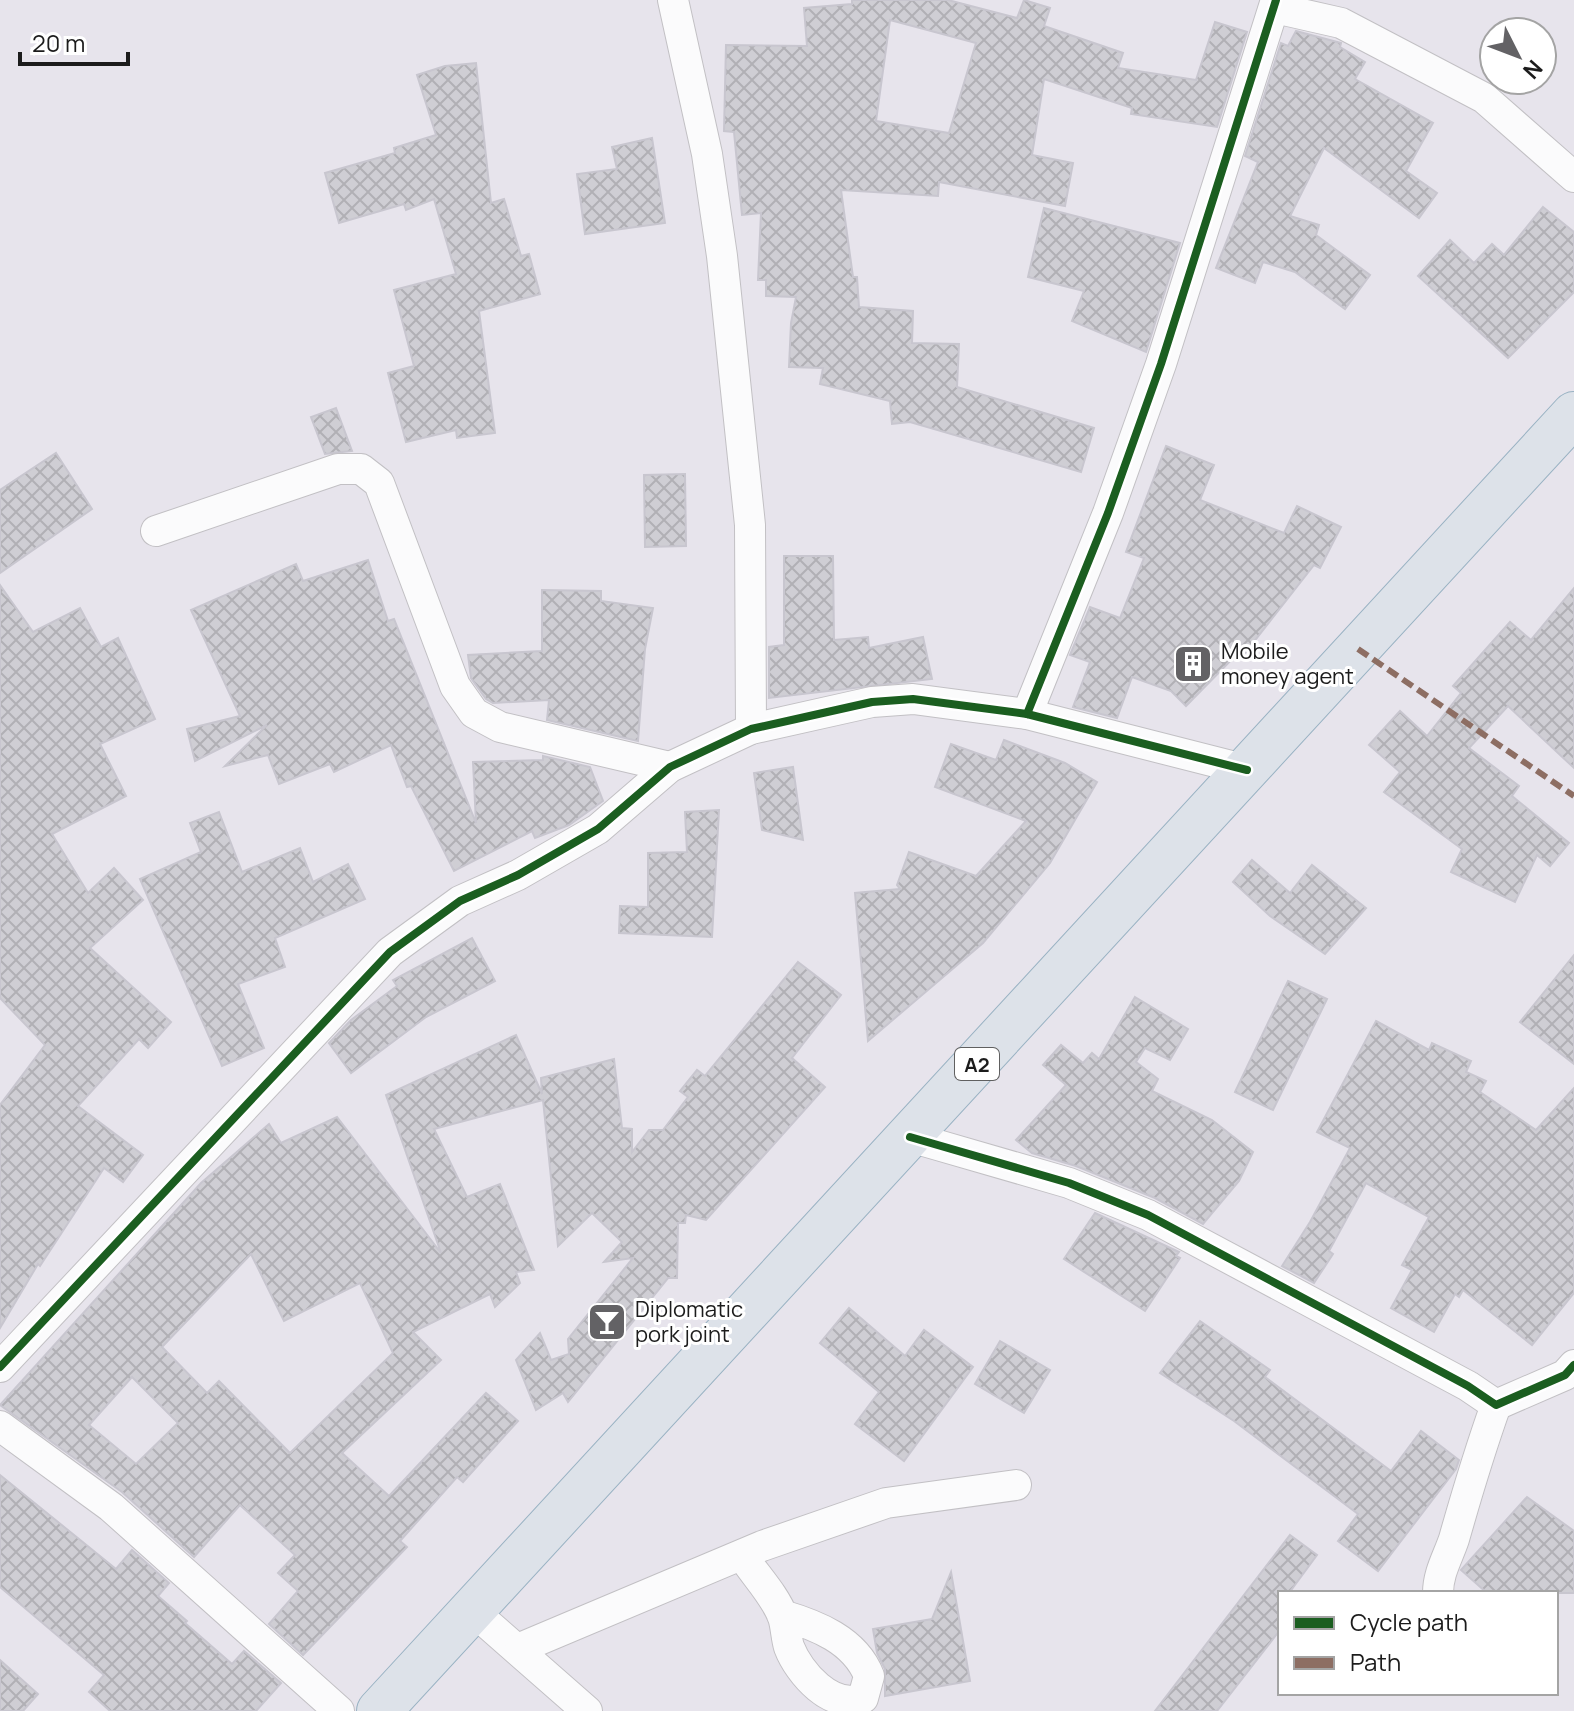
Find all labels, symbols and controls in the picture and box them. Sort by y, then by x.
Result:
scale bar [20,16,128,66]
north arrow [1478,16,1558,96]
text: 20 m [32,26,85,59]
text: N [1516,53,1549,85]
place label: Mobile money agent [1221,636,1354,691]
building icon: Mobile money agent [1172,643,1214,685]
road number: A2 [955,1048,999,1080]
place label: Diplomatic pork joint [635,1294,743,1349]
bar icon: Diplomatic pork joint [586,1301,628,1343]
legend [1278,1591,1558,1695]
text: Cycle path [1350,1605,1468,1638]
text: Path [1350,1645,1401,1678]

